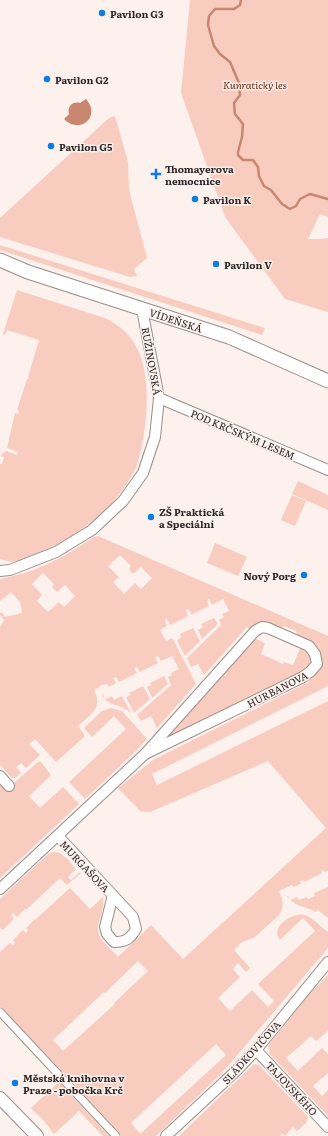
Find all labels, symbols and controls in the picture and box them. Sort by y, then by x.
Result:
place label: Pavilon G3 [110,6,164,21]
marker: Pavilon G3 [97,8,107,18]
place label: Pavilon G2 [55,72,109,87]
marker: Pavilon G2 [42,74,52,84]
park label: Kunratický les [223,77,287,92]
place label: Pavilon G5 [59,139,113,154]
marker: Pavilon G5 [46,141,56,151]
place label: Thomayerova nemocnice [165,161,234,188]
marker: Thomayerova nemocnice [150,168,162,180]
place label: Pavilon K [203,192,251,207]
marker: Pavilon K [190,194,200,204]
place label: Pavilon V [224,257,272,272]
marker: Pavilon V [211,259,221,269]
street label: VÍDEŇSKÁ [148,304,205,336]
street label: RUŽINOVSKÁ [139,326,165,397]
street label: POD KRČSKÝM LESEM [188,405,298,463]
place label: ZŠ Praktická a Speciální [159,504,224,531]
marker: ZŠ Praktická a Speciální [146,512,156,522]
place label: Nový Porg [244,568,297,583]
marker: Nový Porg [299,570,309,580]
street label: HURBANOVA [244,667,311,711]
street label: MURGAŠOVA [57,837,114,896]
street label: SLÁDKOVIČOVA [218,1016,284,1087]
street label: TAJOVSKÉHO [263,1057,321,1119]
place label: Městská knihovna v Praze - pobočka Krč [23,1070,125,1097]
marker: Městská knihovna v Praze - pobočka Krč [10,1078,20,1088]

